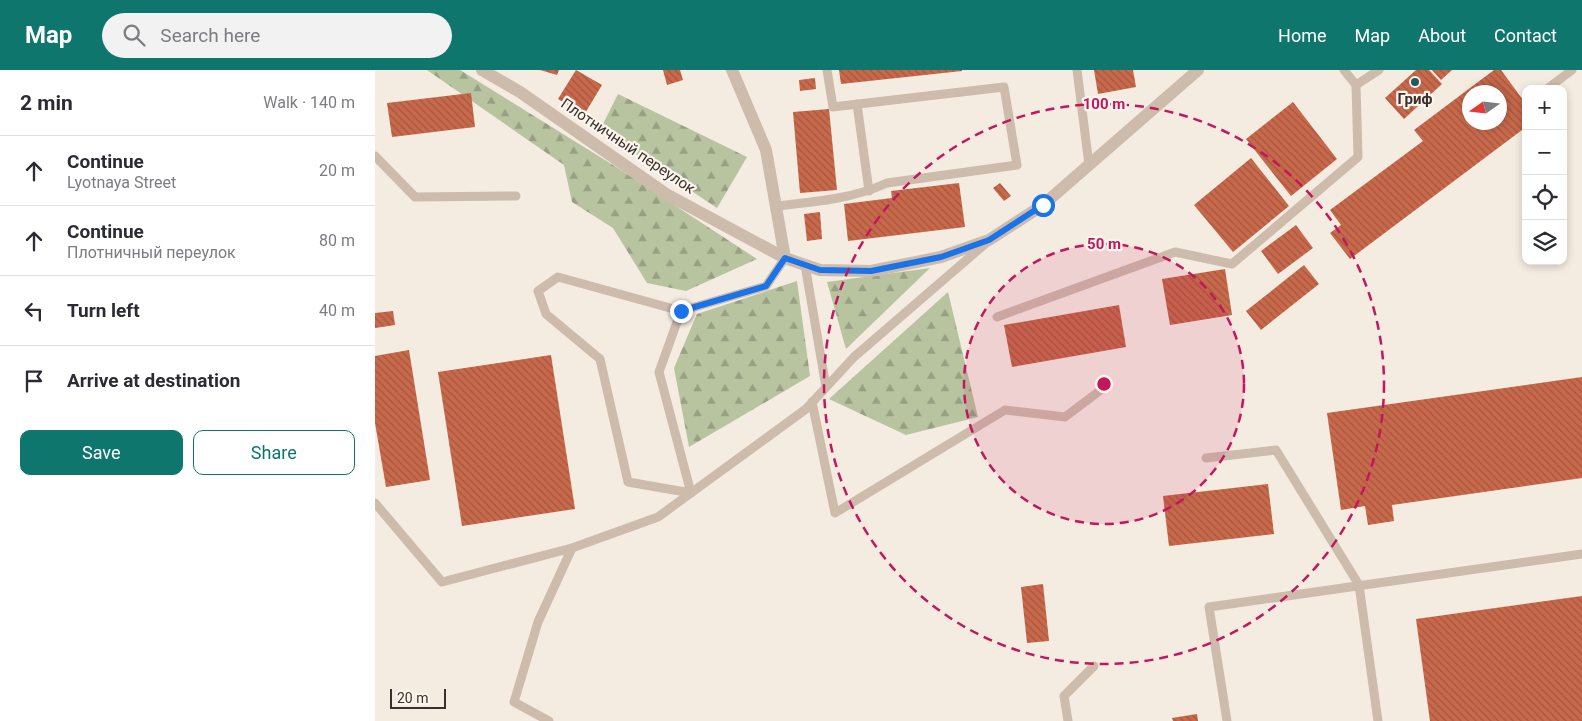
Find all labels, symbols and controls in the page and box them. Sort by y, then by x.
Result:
search box [102,13,452,58]
text: Map [25,21,72,49]
icon: search [120,21,148,49]
text: Search here [160,24,260,47]
text: Home [1278,25,1327,46]
text: Map [1355,25,1390,46]
text: About [1418,25,1466,46]
text: Contact [1494,25,1557,46]
marker: Гриф [1409,76,1421,88]
north arrow [1462,85,1507,130]
map controls [1522,85,1567,265]
button: + [1522,85,1567,130]
place label: Гриф [1398,90,1432,108]
text: 2 min [20,91,73,115]
text: Walk · 140 m [263,93,355,112]
street label: Плотничный переулок [557,94,699,198]
text: 100 m [1083,95,1125,113]
button: − [1522,130,1567,175]
text: Continue [67,150,144,173]
icon: ahead [20,157,48,185]
text: 20 m [319,161,355,180]
text: Lyotnaya Street [67,173,176,192]
button: locate [1522,175,1567,220]
route start [1032,194,1055,217]
text: Continue [67,220,144,243]
button: layers [1522,220,1567,265]
icon: ahead [20,227,48,255]
text: 80 m [319,231,355,250]
text: 50 m [1087,235,1121,253]
text: Плотничный переулок [67,243,236,262]
icon: left [20,297,48,325]
text: Turn left [67,299,140,322]
route end [670,300,693,323]
text: 40 m [319,301,355,320]
icon: arrive [20,367,48,395]
text: Arrive at destination [67,369,240,392]
centre of rings [1095,375,1113,393]
button: Save [20,430,183,475]
button: Share [193,430,355,475]
scale bar [390,686,446,709]
text: 20 m [397,690,429,706]

